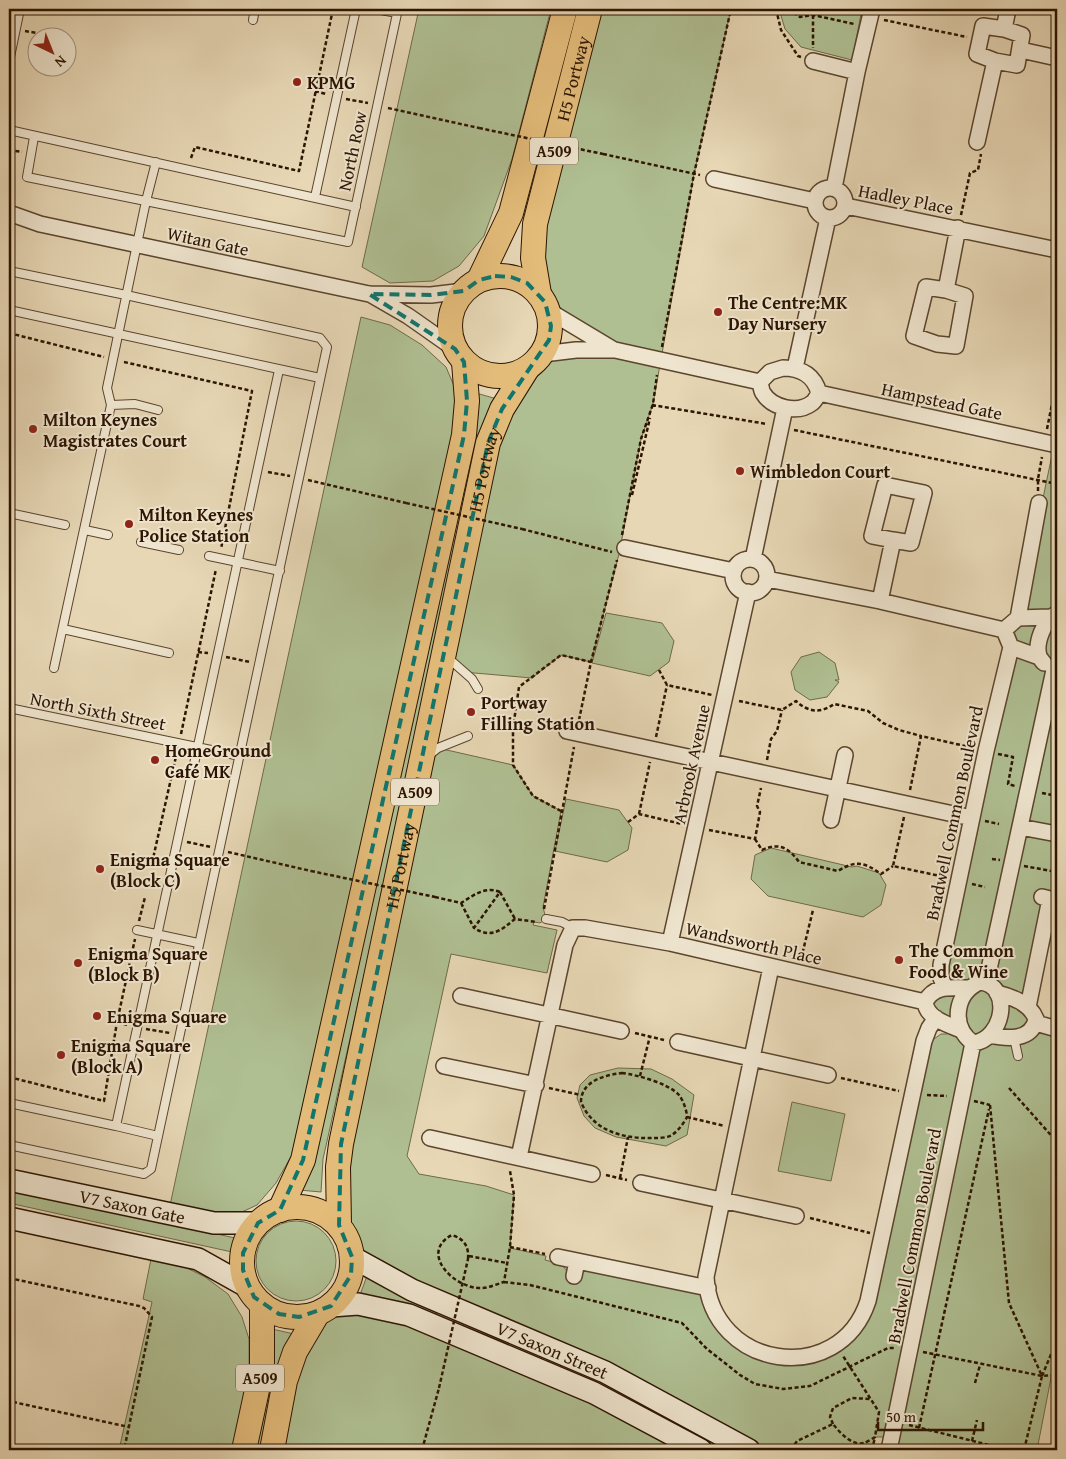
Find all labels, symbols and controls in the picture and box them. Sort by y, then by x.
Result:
north arrow [28,28,78,78]
street label: H5 Portway [548,33,596,124]
text: N [50,51,71,72]
place label: KPMG [307,69,355,96]
marker: KPMG [291,76,303,88]
street label: North Row [330,108,374,193]
road number: A509 [530,138,578,164]
street label: Hadley Place [856,177,956,221]
street label: Witan Gate [164,219,252,263]
place label: The Centre:MK Day Nursery [728,289,848,337]
marker: The Centre:MK Day Nursery [712,306,724,318]
street label: Hampstead Gate [879,375,1005,427]
place label: Milton Keynes Magistrates Court [43,406,187,454]
street label: H5 Portway [460,422,507,514]
marker: Milton Keynes Magistrates Court [27,423,39,435]
place label: Wimbledon Court [750,458,890,485]
marker: Wimbledon Court [734,465,746,477]
place label: Milton Keynes Police Station [139,501,254,549]
marker: Milton Keynes Police Station [123,518,135,530]
street label: North Sixth Street [28,685,169,738]
place label: Portway Filling Station [481,689,595,737]
street label: Arbrook Avenue [665,702,717,826]
street label: Bradwell Common Boulevard [918,703,990,923]
marker: Portway Filling Station [465,706,477,718]
place label: HomeGround Café MK [165,737,272,785]
marker: HomeGround Café MK [149,754,161,766]
road number: A509 [391,779,439,806]
street label: H5 Portway [377,820,422,911]
place label: Enigma Square (Block C) [110,846,230,894]
marker: Enigma Square (Block C) [94,863,106,875]
street label: Wandsworth Place [683,914,825,972]
place label: The Common Food & Wine [909,937,1014,985]
place label: Enigma Square (Block B) [88,940,208,988]
marker: The Common Food & Wine [893,954,905,966]
marker: Enigma Square (Block B) [72,957,84,969]
place label: Enigma Square [107,1003,227,1030]
marker: Enigma Square [91,1010,103,1022]
place label: Enigma Square (Block A) [71,1032,191,1080]
marker: Enigma Square (Block A) [55,1049,67,1061]
street label: Bradwell Common Boulevard [880,1126,948,1346]
street label: V7 Saxon Gate [77,1182,188,1230]
street label: V7 Saxon Street [492,1314,613,1386]
road number: A509 [236,1365,284,1392]
scale bar [878,1399,984,1431]
text: 50 m [886,1406,917,1427]

